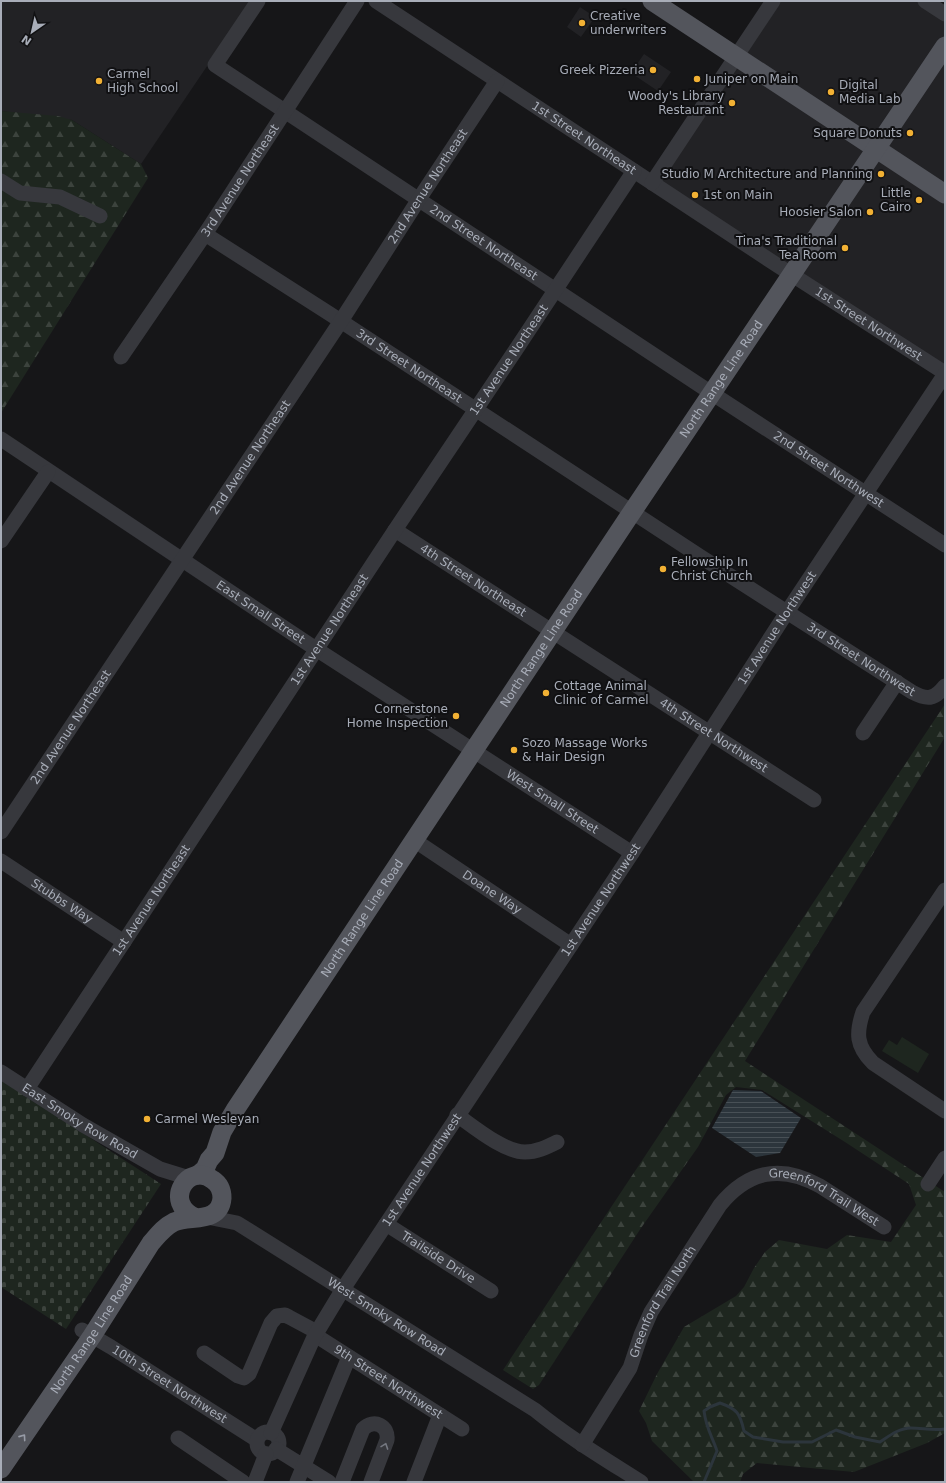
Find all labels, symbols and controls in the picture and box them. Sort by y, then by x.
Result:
place label: Creative underwriters [590,9,667,37]
north arrow [12,12,52,52]
marker: Creative underwriters [577,18,587,28]
text: N [19,32,34,48]
place label: Greek Pizzeria [560,63,645,77]
marker: Greek Pizzeria [648,65,658,75]
place label: Carmel High School [107,67,178,95]
place label: Juniper on Main [704,72,798,86]
marker: Juniper on Main [692,74,702,84]
marker: Carmel High School [94,76,104,86]
place label: Digital Media Lab [839,78,901,106]
marker: Digital Media Lab [826,87,836,97]
place label: Woody's Library Restaurant [628,89,724,117]
marker: Woody's Library Restaurant [727,98,737,108]
street label: 1st Street Northeast [529,99,639,178]
street label: 3rd Avenue Northeast [198,121,282,239]
street label: 2nd Avenue Northeast [385,126,471,246]
place label: Square Donuts [813,126,902,140]
marker: Square Donuts [905,128,915,138]
place label: Studio M Architecture and Planning [661,167,873,181]
marker: Studio M Architecture and Planning [876,169,886,179]
place label: Little Cairo [880,186,911,214]
place label: 1st on Main [703,188,773,202]
marker: 1st on Main [690,190,700,200]
marker: Little Cairo [914,195,924,205]
street label: 2nd Street Northeast [427,202,540,283]
place label: Hoosier Salon [779,205,862,219]
marker: Hoosier Salon [865,207,875,217]
place label: Tina's Traditional Tea Room [735,234,837,262]
marker: Tina's Traditional Tea Room [840,243,850,253]
street label: 1st Street Northwest [812,284,925,364]
street label: 1st Avenue Northeast [467,302,551,418]
street label: North Range Line Road [677,318,766,440]
street label: 3rd Street Northeast [354,326,465,406]
street label: 2nd Avenue Northeast [207,397,294,517]
street label: 2nd Street Northwest [771,428,887,510]
street label: 4th Street Northeast [417,541,529,620]
place label: Fellowship In Christ Church [671,555,753,583]
marker: Fellowship In Christ Church [658,564,668,574]
street label: 1st Avenue Northwest [735,568,819,687]
street label: 1st Avenue Northeast [288,571,371,688]
street label: East Small Street [214,578,308,647]
street label: North Range Line Road [497,587,585,710]
street label: 3rd Street Northwest [804,620,918,700]
street label: 2nd Avenue Northeast [28,667,114,787]
place label: Cottage Animal Clinic of Carmel [554,679,649,707]
marker: Cottage Animal Clinic of Carmel [541,688,551,698]
street label: 4th Street Northwest [657,695,771,775]
place label: Cornerstone Home Inspection [347,702,448,730]
marker: Cornerstone Home Inspection [451,711,461,721]
place label: Sozo Massage Works & Hair Design [522,736,647,764]
marker: Sozo Massage Works & Hair Design [509,745,519,755]
street label: West Small Street [504,767,601,837]
street label: 1st Avenue Northwest [558,841,643,959]
street label: 1st Avenue Northeast [110,842,193,958]
street label: North Range Line Road [318,857,406,980]
street label: Doane Way [460,867,524,917]
street label: Stubbs Way [29,876,95,926]
street label: East Smoky Row Road [20,1081,140,1162]
street label: 1st Avenue Northwest [379,1111,465,1229]
place label: Carmel Wesleyan [155,1112,259,1126]
marker: Carmel Wesleyan [142,1114,152,1124]
street label: Greenford Trail West [768,1166,882,1229]
street label: Trailside Drive [398,1228,478,1286]
street label: Greenford Trail North [627,1243,699,1360]
street label: North Range Line Road [48,1273,135,1396]
street label: West Smoky Row Road [325,1275,448,1359]
street label: 10th Street Northwest [109,1342,230,1426]
street label: 9th Street Northwest [331,1342,445,1422]
one-way arrow [18,1434,25,1441]
one-way arrow [380,1442,388,1449]

